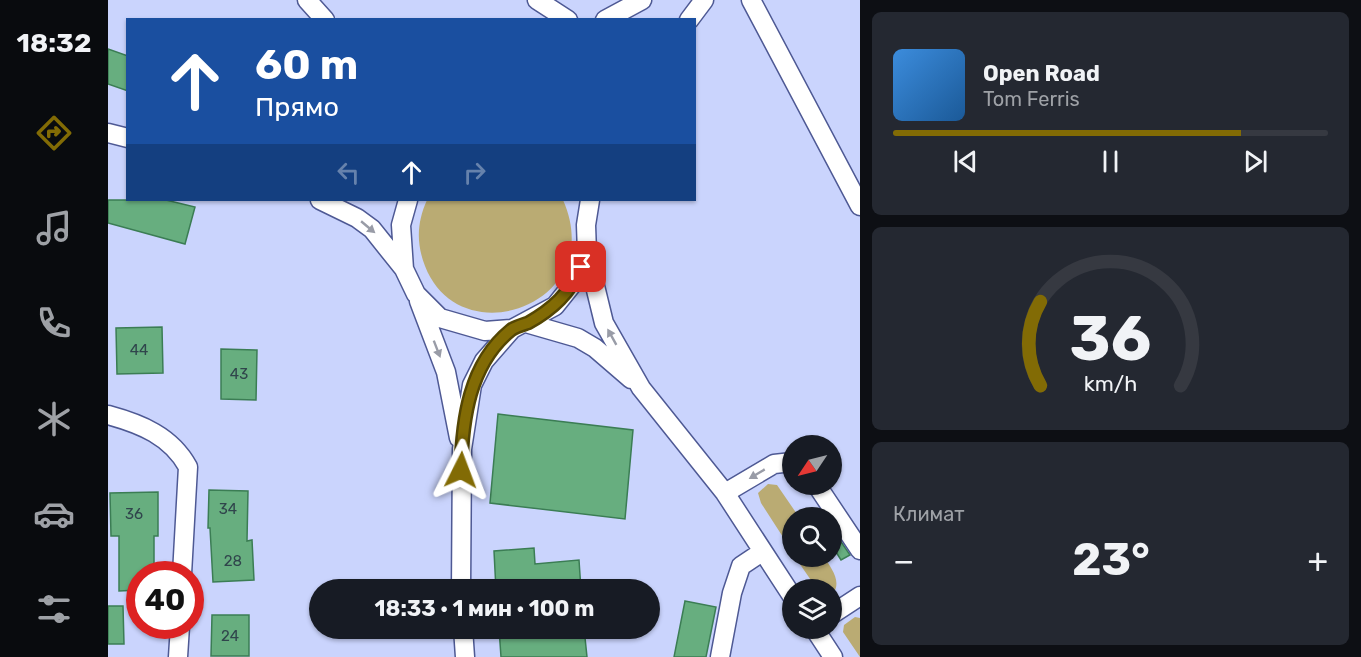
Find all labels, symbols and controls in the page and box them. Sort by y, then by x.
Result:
text: 18:32 [17,27,91,59]
text: 60 m [255,40,358,90]
icon: ahead [156,42,234,120]
text: Open Road [983,60,1100,87]
text: Tom Ferris [983,87,1080,111]
text: Прямо [255,91,339,123]
icon: directions [33,112,75,154]
icon: previous [949,145,982,178]
icon: pause [1094,145,1127,178]
icon: next [1239,145,1272,178]
icon: left [332,156,365,189]
icon: ahead [395,156,428,189]
icon: right [458,156,491,189]
icon: music [33,207,75,249]
one-way arrow [360,221,376,234]
pin [555,241,606,292]
icon: arrive [564,250,597,283]
icon: phone [33,302,75,344]
text: 36 [1070,302,1151,376]
one-way arrow [607,328,617,345]
one-way arrow [432,340,442,358]
house number: 44 [130,341,148,359]
house number: 43 [230,365,248,383]
text: km/h [1084,371,1137,396]
icon: climate [33,398,75,440]
north arrow [782,435,842,495]
map controls [782,435,842,639]
position arrow [429,438,493,502]
one-way arrow [748,469,765,479]
icon: car [33,493,75,535]
house number: 34 [219,500,237,518]
text: Климат [893,502,965,526]
house number: 36 [125,505,143,523]
button: search [782,507,842,567]
text: 23° [1072,533,1150,586]
text: − [893,541,914,580]
text: + [1307,541,1328,580]
house number: 28 [224,552,242,570]
speed limit sign: 40 [126,561,204,639]
button: layers [782,579,842,639]
icon: filters [33,588,75,630]
text: 18:33 · 1 мин · 100 m [375,595,594,622]
house number: 24 [221,627,239,645]

